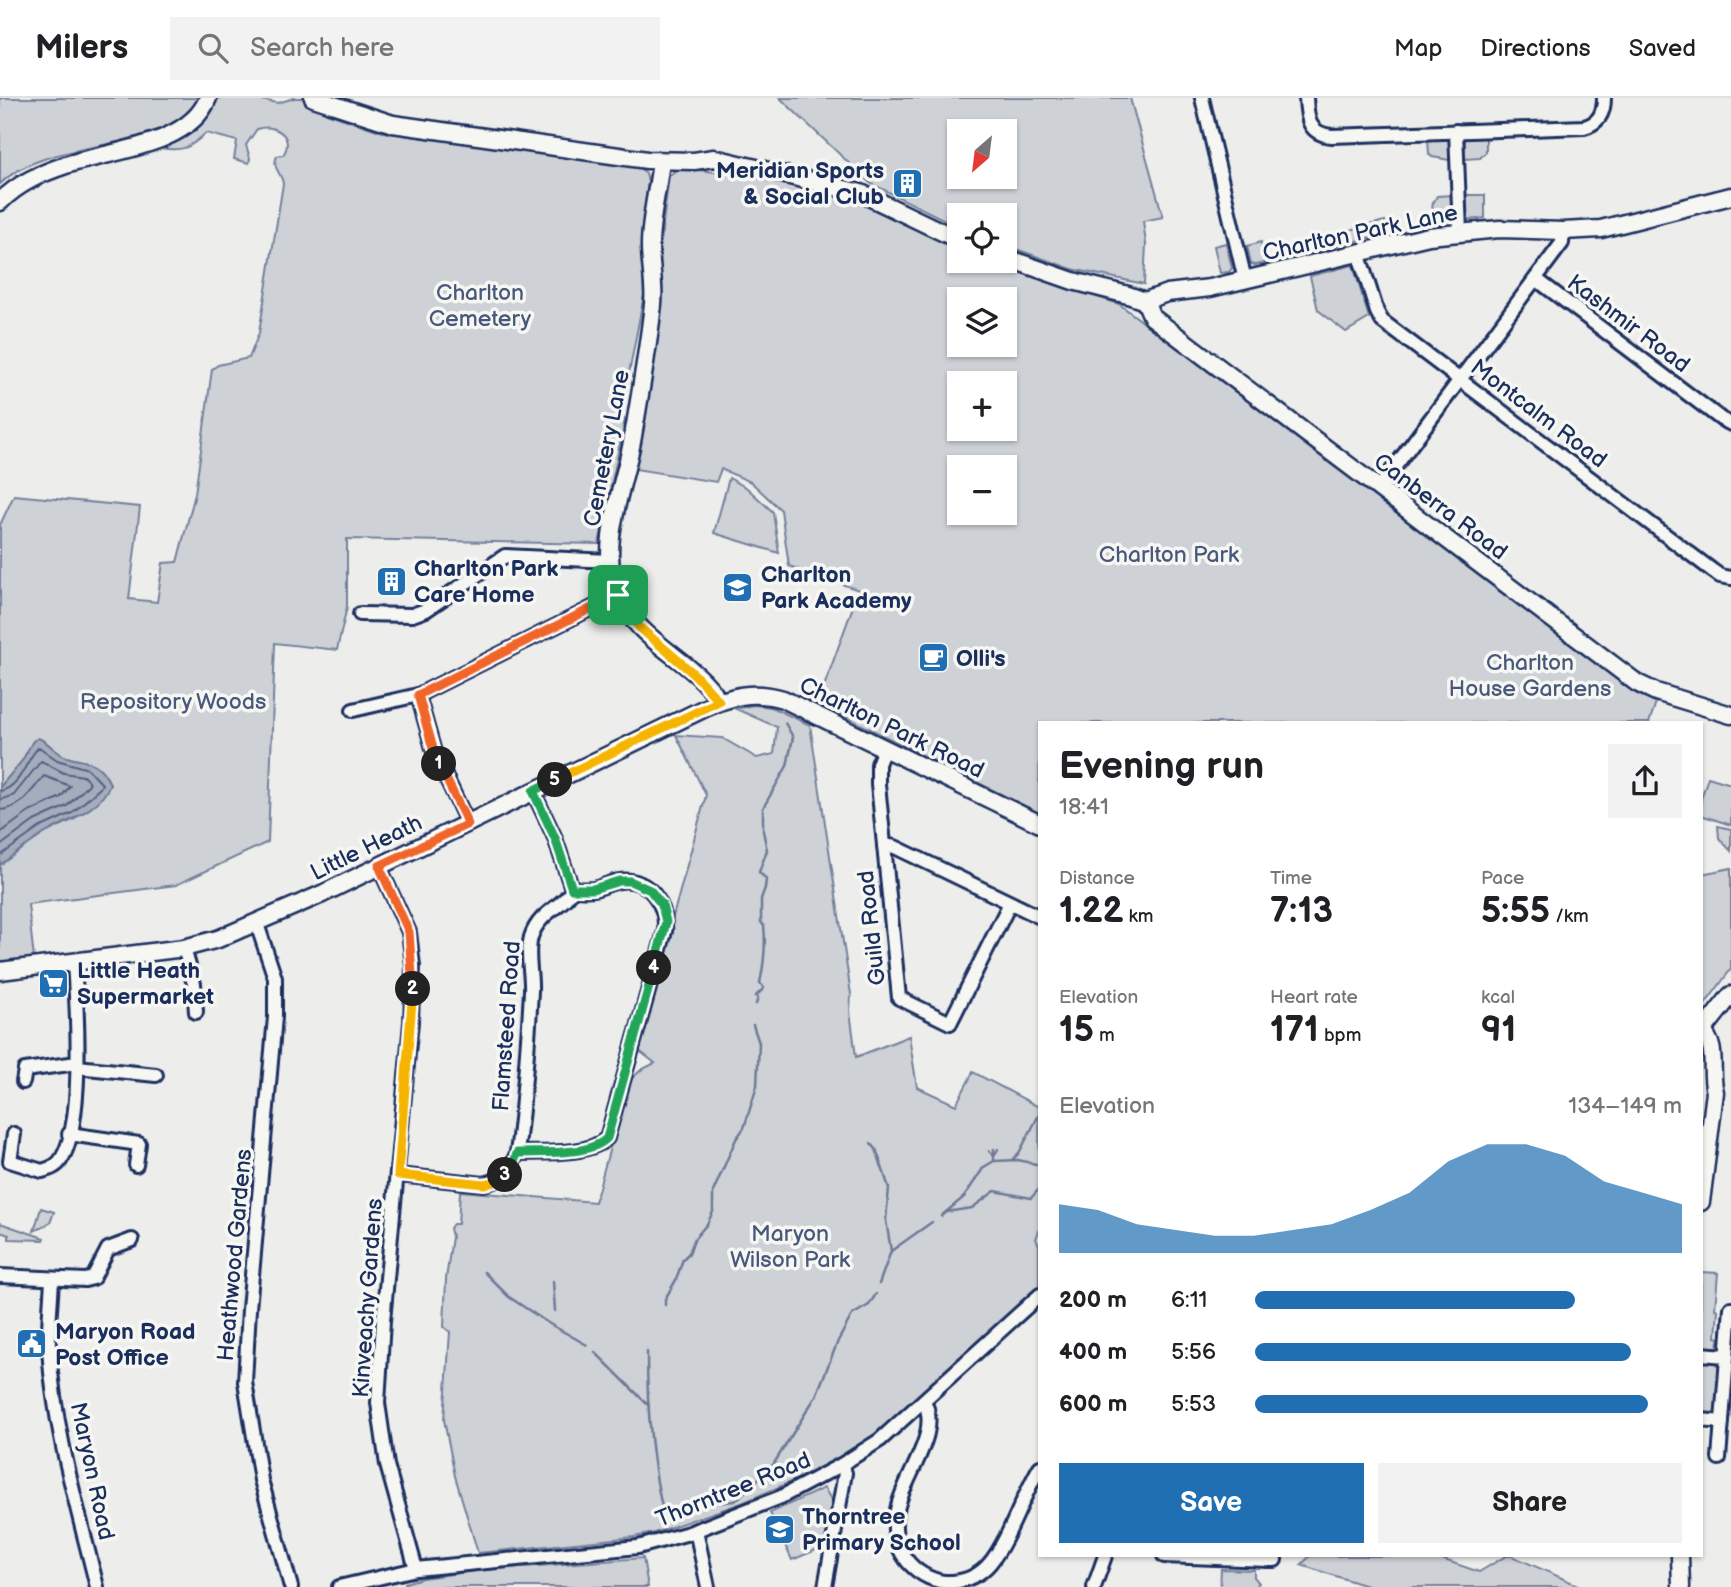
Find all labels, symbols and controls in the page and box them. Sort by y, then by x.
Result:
search box [170,17,660,80]
text: Milers [35,28,128,68]
icon: search [194,29,232,67]
text: Search here [250,33,394,64]
text: Map [1394,34,1442,63]
text: Directions [1480,34,1591,63]
text: Saved [1629,34,1696,63]
north arrow [947,119,1017,189]
map controls [947,119,1017,525]
place label: Meridian Sports & Social Club [716,157,884,211]
building icon: Meridian Sports & Social Club [890,166,924,200]
street label: Charlton Park Lane [1260,199,1460,267]
button: locate [947,203,1017,273]
street label: Kashmir Road [1562,269,1695,379]
park label: Charlton Cemetery [429,279,532,333]
button: layers [947,287,1017,357]
street label: Montcalm Road [1465,353,1612,474]
street label: Cemetery Lane [578,367,636,529]
button: + [947,371,1017,441]
street label: Canberra Road [1368,447,1513,566]
button: − [947,455,1017,525]
park label: Charlton Park [1099,541,1240,569]
place label: Charlton Park Care Home [414,555,558,609]
place label: Charlton Park Academy [761,561,912,615]
building icon: Charlton Park Care Home [374,564,408,598]
pin [588,565,648,625]
school or university icon: Charlton Park Academy [721,570,755,604]
icon: arrive [599,576,637,614]
cafe icon: Olli's [916,641,950,675]
place label: Olli's [956,645,1006,673]
park label: Charlton House Gardens [1449,649,1611,703]
street label: Charlton Park Road [795,671,989,785]
park label: Repository Woods [80,688,266,716]
text: Evening run [1059,744,1264,789]
button: share [1608,744,1682,818]
pin: 1 [422,746,457,782]
text: 1 [435,752,443,775]
pin: 5 [538,762,572,798]
text: 5 [549,768,560,791]
text: 18:41 [1059,793,1109,821]
street label: Little Heath [306,809,427,887]
text: Distance [1059,867,1135,890]
text: Time [1270,867,1312,890]
text: Pace [1481,867,1524,890]
street label: Guild Road [852,869,892,987]
text: 1.22 [1059,890,1123,933]
text: 7:13 [1270,890,1333,933]
text: 5:55 [1481,890,1550,933]
text: km [1123,905,1154,928]
text: /km [1550,905,1589,928]
street label: Flamsteed Road [487,940,527,1112]
pin: 4 [636,950,672,986]
text: 4 [648,956,659,979]
place label: Little Heath Supermarket [77,957,214,1011]
supermarket icon: Little Heath Supermarket [37,966,71,1000]
pin: 2 [396,972,430,1006]
text: 2 [407,977,418,1000]
text: Elevation [1059,986,1138,1009]
text: Heart rate [1270,986,1358,1009]
text: kcal [1481,986,1515,1009]
text: 15 [1059,1009,1094,1052]
text: 171 [1270,1009,1319,1052]
text: 91 [1481,1009,1516,1052]
text: m [1094,1024,1115,1047]
text: bpm [1319,1024,1361,1047]
text: Elevation [1059,1092,1155,1120]
text: 134–149 m [1568,1092,1682,1120]
street label: Heathwood Gardens [212,1148,258,1362]
pin: 3 [488,1158,522,1192]
text: 3 [499,1163,510,1186]
street label: Kinveachy Gardens [347,1197,389,1399]
park label: Maryon Wilson Park [730,1220,851,1274]
text: 200 m [1059,1286,1127,1314]
text: 6:11 [1171,1286,1208,1314]
place label: Maryon Road Post Office [55,1318,196,1372]
public building icon: Maryon Road Post Office [15,1327,49,1361]
text: 400 m [1059,1338,1127,1366]
text: 5:56 [1171,1338,1216,1366]
text: 600 m [1059,1390,1127,1418]
text: 5:53 [1171,1390,1216,1418]
street label: Maryon Road [64,1400,120,1543]
street label: Thorntree Road [652,1446,815,1534]
button: Save [1059,1463,1364,1543]
button: Share [1378,1463,1682,1543]
place label: Thorntree Primary School [802,1503,961,1557]
school or university icon: Thorntree Primary School [762,1512,796,1546]

